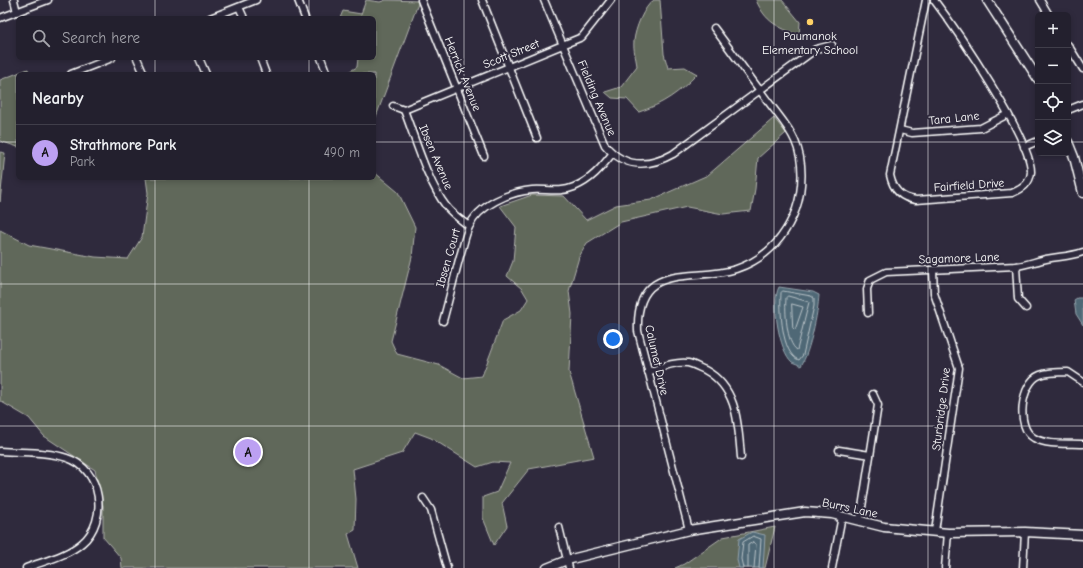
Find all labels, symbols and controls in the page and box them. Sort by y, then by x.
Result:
map controls [1035,12,1071,156]
button: + [1035,12,1071,48]
search box [16,16,376,60]
marker: Paumanok Elementary School [805,17,815,27]
icon: search [30,27,52,49]
text: Search here [62,29,140,47]
place label: Paumanok Elementary School [762,29,858,57]
street label: Herrick Avenue [442,35,484,113]
street label: Scott Street [481,36,542,72]
button: − [1035,48,1071,84]
street label: Fielding Avenue [575,58,619,138]
button: locate [1035,84,1071,120]
text: Nearby [32,89,83,108]
street label: Tara Lane [928,108,980,128]
button: layers [1035,120,1071,156]
street label: Ibsen Avenue [416,122,456,192]
text: Strathmore Park [70,136,176,154]
text: A [41,145,49,160]
text: 490 m [324,145,360,160]
text: Park [70,154,95,169]
street label: Fairfield Drive [933,176,1005,194]
street label: Ibsen Court [433,226,463,289]
street label: Sagamore Lane [918,250,1000,266]
street label: Calumet Drive [642,324,672,396]
your location [603,329,623,349]
street label: Sturbridge Drive [929,367,953,451]
pin: A [235,437,261,467]
street label: Burrs Lane [821,495,879,521]

